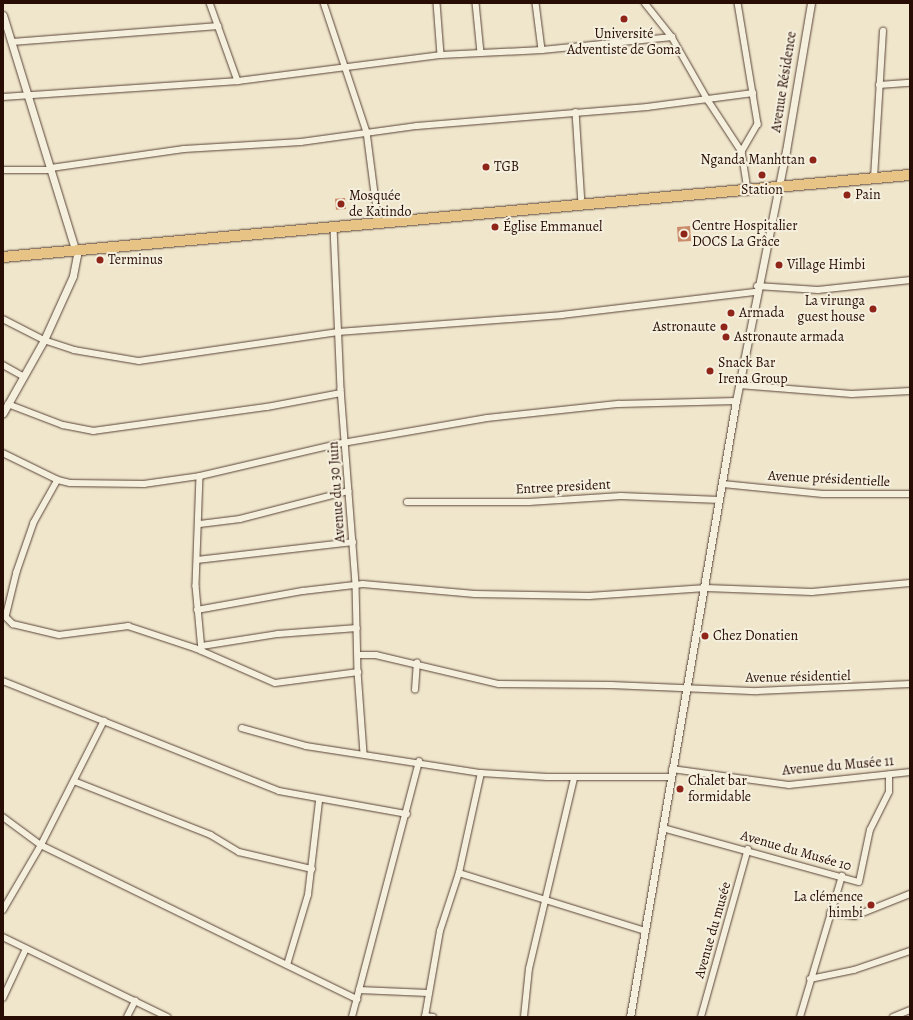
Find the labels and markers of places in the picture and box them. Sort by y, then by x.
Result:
marker: Université Adventiste de Goma [619,14,629,24]
place label: Université Adventiste de Goma [567,26,681,58]
place label: Nganda Manhttan [701,152,805,168]
marker: Nganda Manhttan [808,155,818,165]
place label: TGB [494,159,519,175]
marker: TGB [481,162,491,172]
marker: Station [757,170,767,180]
place label: Station [741,182,783,198]
place label: Pain [855,187,881,203]
place label: Mosquée de Katindo [349,188,411,220]
marker: Pain [842,190,852,200]
marker: Mosquée de Katindo [336,199,346,209]
place label: Centre Hospitalier DOCS La Grâce [692,218,798,250]
place label: Église Emmanuel [503,219,602,235]
marker: Église Emmanuel [490,222,500,232]
marker: Centre Hospitalier DOCS La Grâce [679,229,689,239]
place label: Terminus [108,252,163,268]
marker: Terminus [95,255,105,265]
place label: Village Himbi [787,257,865,273]
marker: Village Himbi [774,260,784,270]
place label: La virunga guest house [797,293,865,326]
marker: La virunga guest house [868,304,878,314]
place label: Armada [739,305,784,321]
marker: Armada [726,308,736,318]
place label: Astronaute [653,319,716,335]
marker: Astronaute [719,322,729,332]
place label: Astronaute armada [734,329,844,345]
marker: Astronaute armada [721,332,731,342]
place label: Snack Bar Irena Group [718,355,788,388]
marker: Snack Bar Irena Group [705,366,715,376]
place label: Chez Donatien [713,628,798,644]
marker: Chez Donatien [700,631,710,641]
place label: Chalet bar formidable [688,773,751,806]
marker: Chalet bar formidable [675,784,685,794]
place label: La clémence himbi [793,889,863,922]
marker: La clémence himbi [866,900,876,910]

